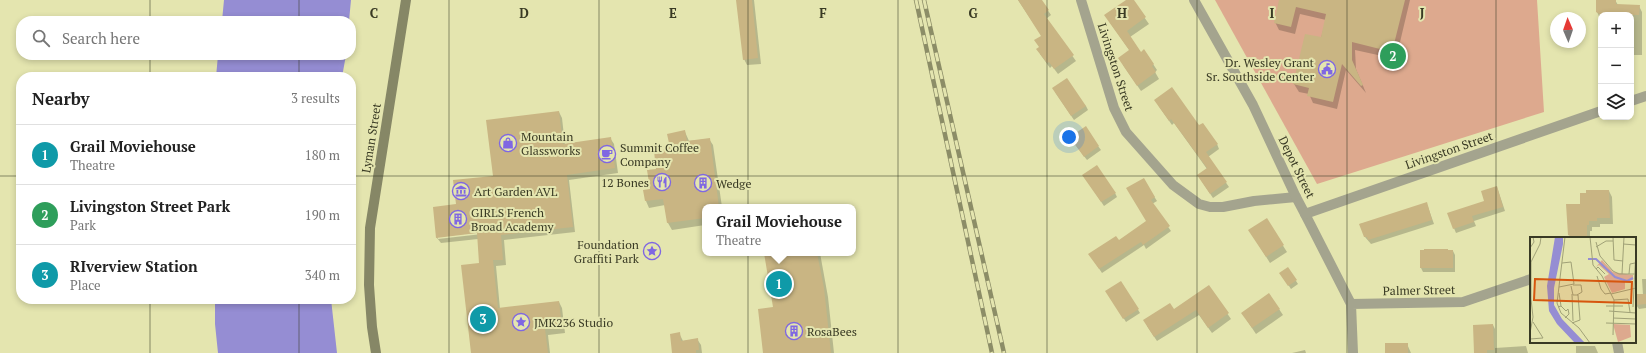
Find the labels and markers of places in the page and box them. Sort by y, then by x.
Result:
pin: 2 [1380,41,1406,71]
place label: Dr. Wesley Grant Sr. Southside Center [1206,55,1315,84]
public building icon: Dr. Wesley Grant Sr. Southside Center [1317,59,1337,79]
place label: Mountain Glassworks [521,129,581,158]
shop icon: Mountain Glassworks [498,133,518,153]
place label: Summit Coffee Company [620,140,699,169]
cafe icon: Summit Coffee Company [597,144,617,164]
restaurant icon: 12 Bones [652,172,672,192]
building icon: Wedge [693,173,713,193]
place label: 12 Bones [601,175,649,190]
place label: Wedge [716,176,751,191]
museum icon: Art Garden AVL [451,181,471,201]
place label: Art Garden AVL [474,184,558,199]
place label: GIRLS French Broad Academy [471,205,555,234]
building icon: GIRLS French Broad Academy [448,209,468,229]
place label: Foundation Graffiti Park [574,237,640,266]
place icon: Foundation Graffiti Park [642,241,662,261]
pin: 1 [766,269,792,299]
pin: 3 [470,304,496,334]
place icon: JMK236 Studio [511,312,531,332]
place label: JMK236 Studio [534,315,613,330]
building icon: RosaBees [784,321,804,341]
place label: RosaBees [807,324,857,339]

